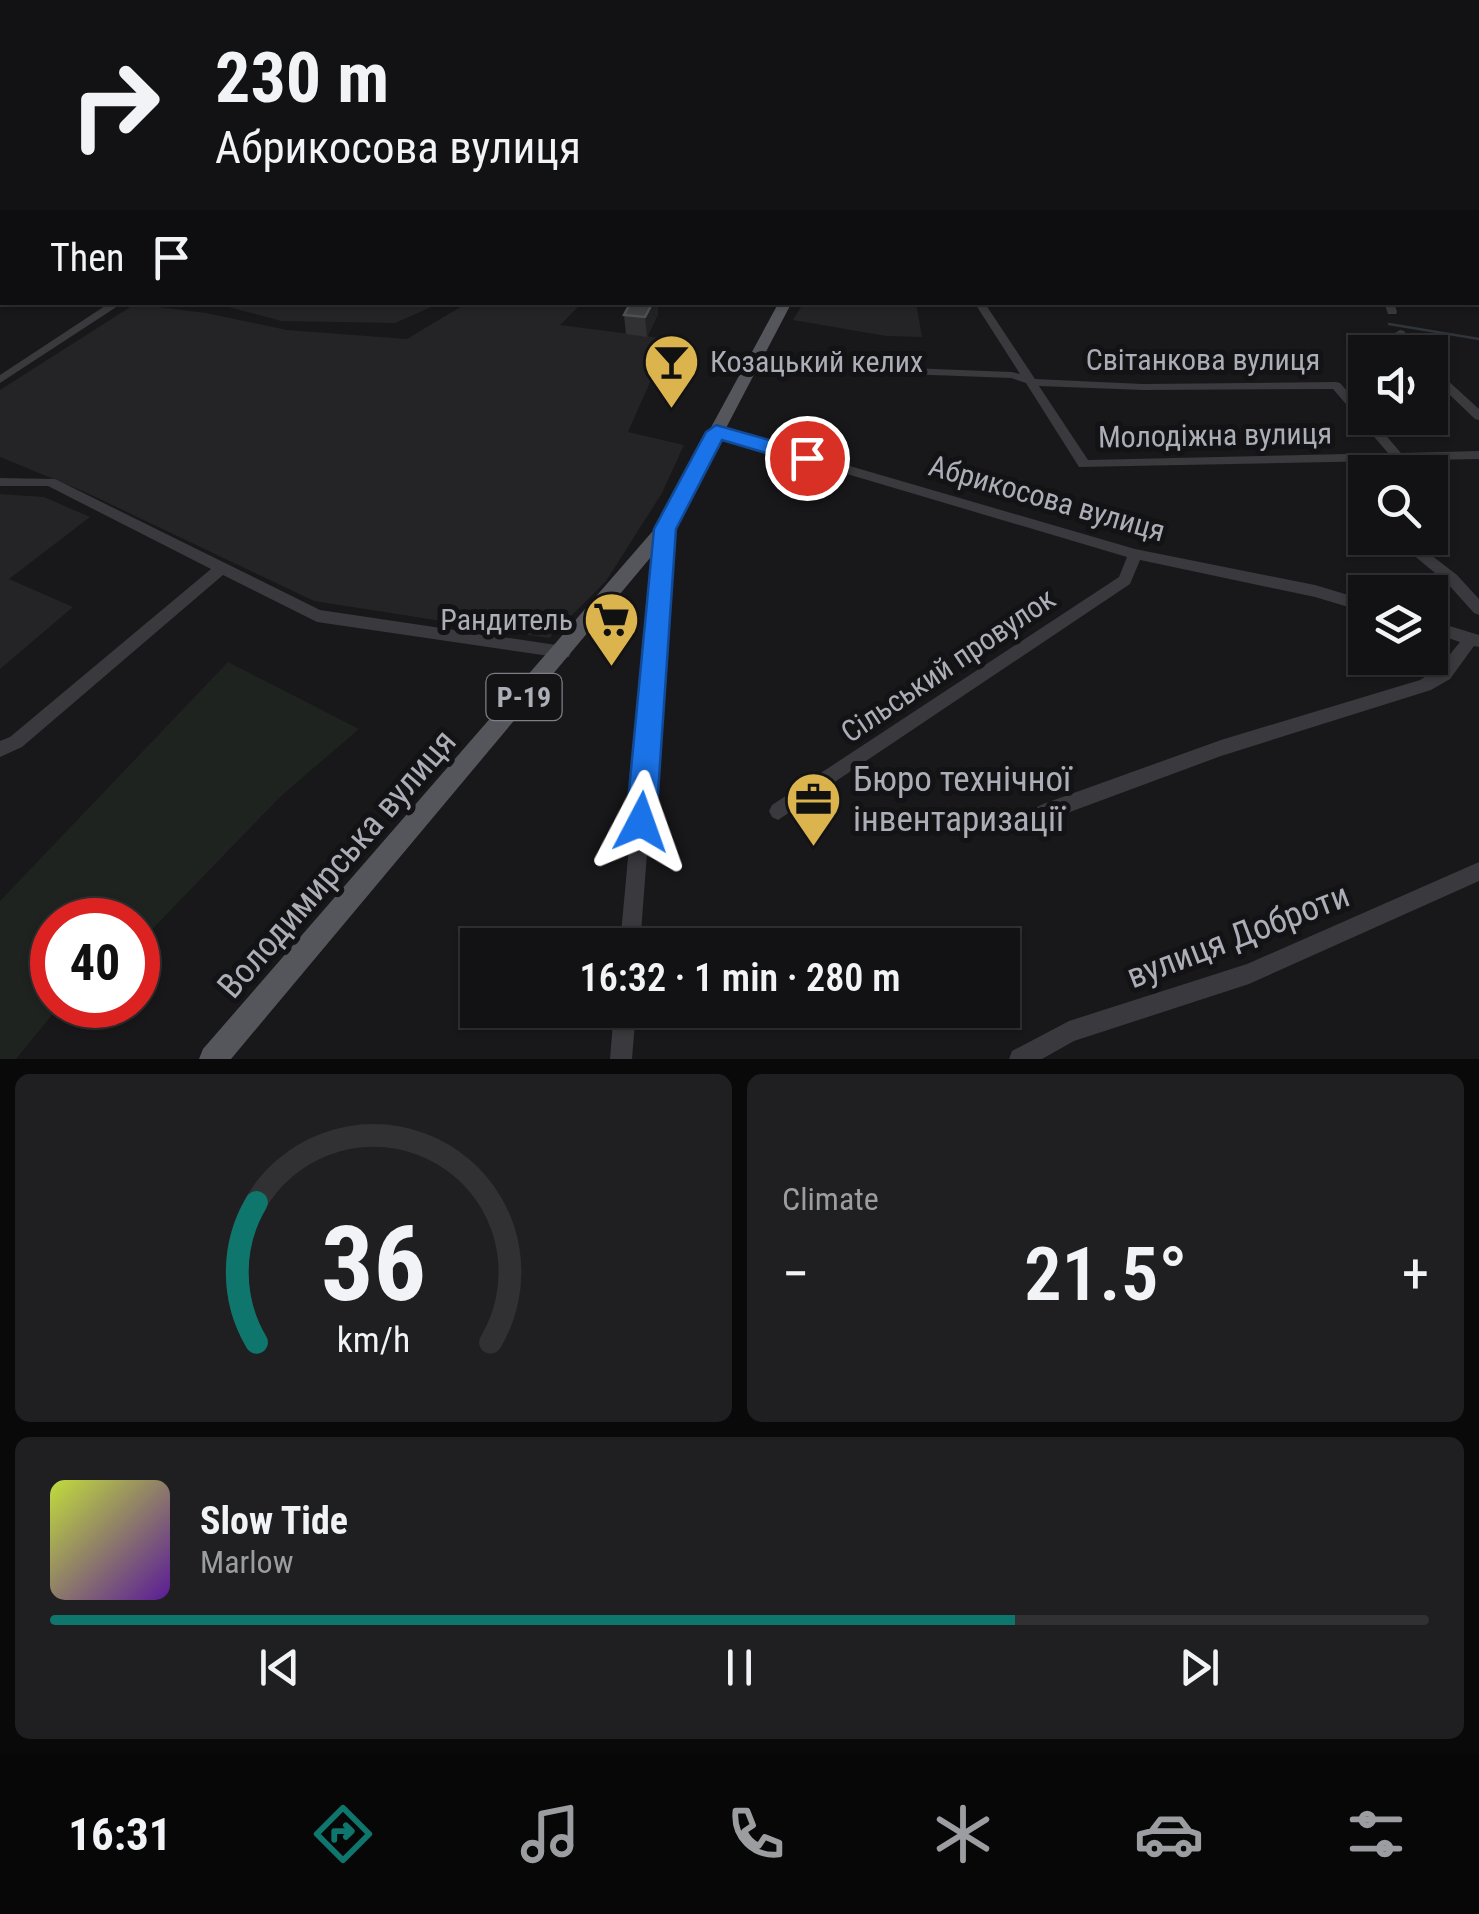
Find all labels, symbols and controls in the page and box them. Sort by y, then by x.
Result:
text: 230 m [215,37,389,119]
icon: right [50,40,180,170]
text: Абрикосова вулиця [215,121,581,174]
icon: arrive [144,230,199,285]
text: Then [50,236,124,280]
bar icon: Козацький келих [641,331,701,410]
map controls [1348,335,1448,675]
button: sound [1348,335,1448,435]
street label: Світанкова вулиця [1086,342,1320,377]
place label: Козацький келих [710,344,923,379]
street label: Молодіжна вулиця [1098,415,1332,455]
pin [765,416,850,501]
icon: arrive [780,431,835,486]
street label: Абрикосова вулиця [925,448,1169,548]
button: search [1348,455,1448,555]
button: layers [1348,575,1448,675]
street label: Сільський провулок [834,580,1062,750]
supermarket icon: Рандитель [582,589,642,668]
place label: Рандитель [440,602,573,637]
road number: Р-19 [486,674,562,720]
street label: Володимирська вулиця [209,722,465,1006]
place label: Бюро технічної інвентаризації [853,759,1073,840]
office icon: Бюро технічної інвентаризації [784,769,844,848]
position arrow [589,770,693,874]
street label: вулиця Доброти [1121,875,1355,997]
speed limit sign: 40 [30,898,160,1028]
text: 16:32 · 1 min · 280 m [580,956,900,1000]
text: Climate [782,1180,879,1218]
text: 36 [321,1204,426,1325]
text: 21.5° [1024,1230,1187,1318]
text: − [782,1242,810,1306]
text: + [1402,1242,1429,1306]
text: km/h [337,1319,410,1361]
text: Slow Tide [200,1499,348,1543]
text: Marlow [200,1543,293,1581]
icon: previous [252,1640,307,1695]
icon: pause [712,1640,767,1695]
icon: next [1172,1640,1227,1695]
icon: directions [308,1799,378,1869]
icon: music [515,1799,585,1869]
icon: phone [721,1799,791,1869]
icon: climate [928,1799,998,1869]
icon: car [1134,1799,1204,1869]
icon: filters [1341,1799,1411,1869]
text: 16:31 [68,1808,172,1861]

